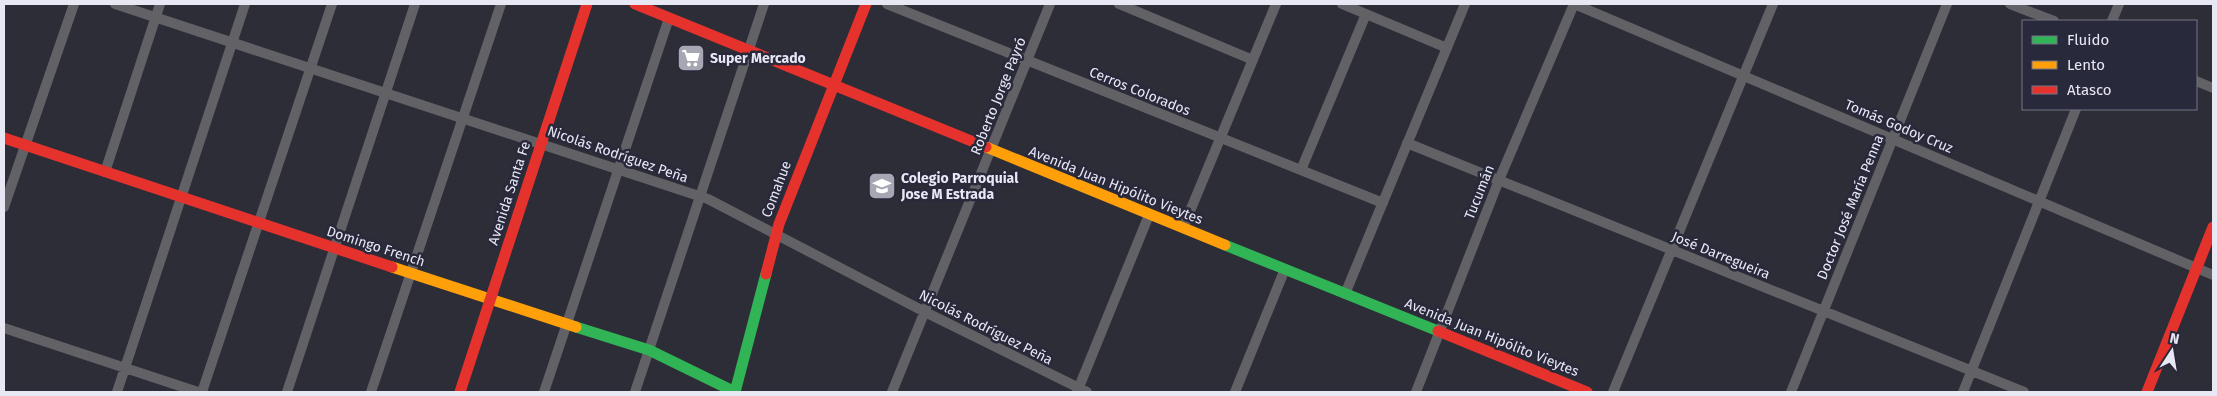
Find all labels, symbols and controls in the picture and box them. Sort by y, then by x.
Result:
legend [2022,20,2197,110]
text: Fluido [2067,31,2109,49]
street label: Roberto Jorge Payró [967,35,1030,157]
supermarket icon: Super Mercado [676,43,706,73]
place label: Super Mercado [710,50,806,67]
text: Lento [2067,56,2105,74]
street label: Cerros Colorados [1087,63,1193,120]
text: Atasco [2067,81,2112,99]
street label: Tomás Godoy Cruz [1842,96,1955,157]
street label: Nicolás Rodríguez Peña [545,122,690,187]
street label: Doctor José María Penna [1814,132,1887,282]
street label: Avenida Santa Fe [485,139,534,247]
street label: Avenida Juan Hipólito Vieytes [1026,143,1206,228]
street label: Comahue [758,158,795,220]
street label: Tucumán [1461,162,1498,222]
place label: Colegio Parroquial Jose M Estrada [900,170,1019,203]
school or university icon: Colegio Parroquial Jose M Estrada [867,171,897,201]
street label: Domingo French [325,223,427,270]
street label: José Darregueira [1669,228,1772,283]
street label: Nicolás Rodríguez Peña [916,286,1055,369]
street label: Avenida Juan Hipólito Vieytes [1402,295,1582,380]
north arrow [2147,326,2197,376]
text: N [2168,329,2181,348]

